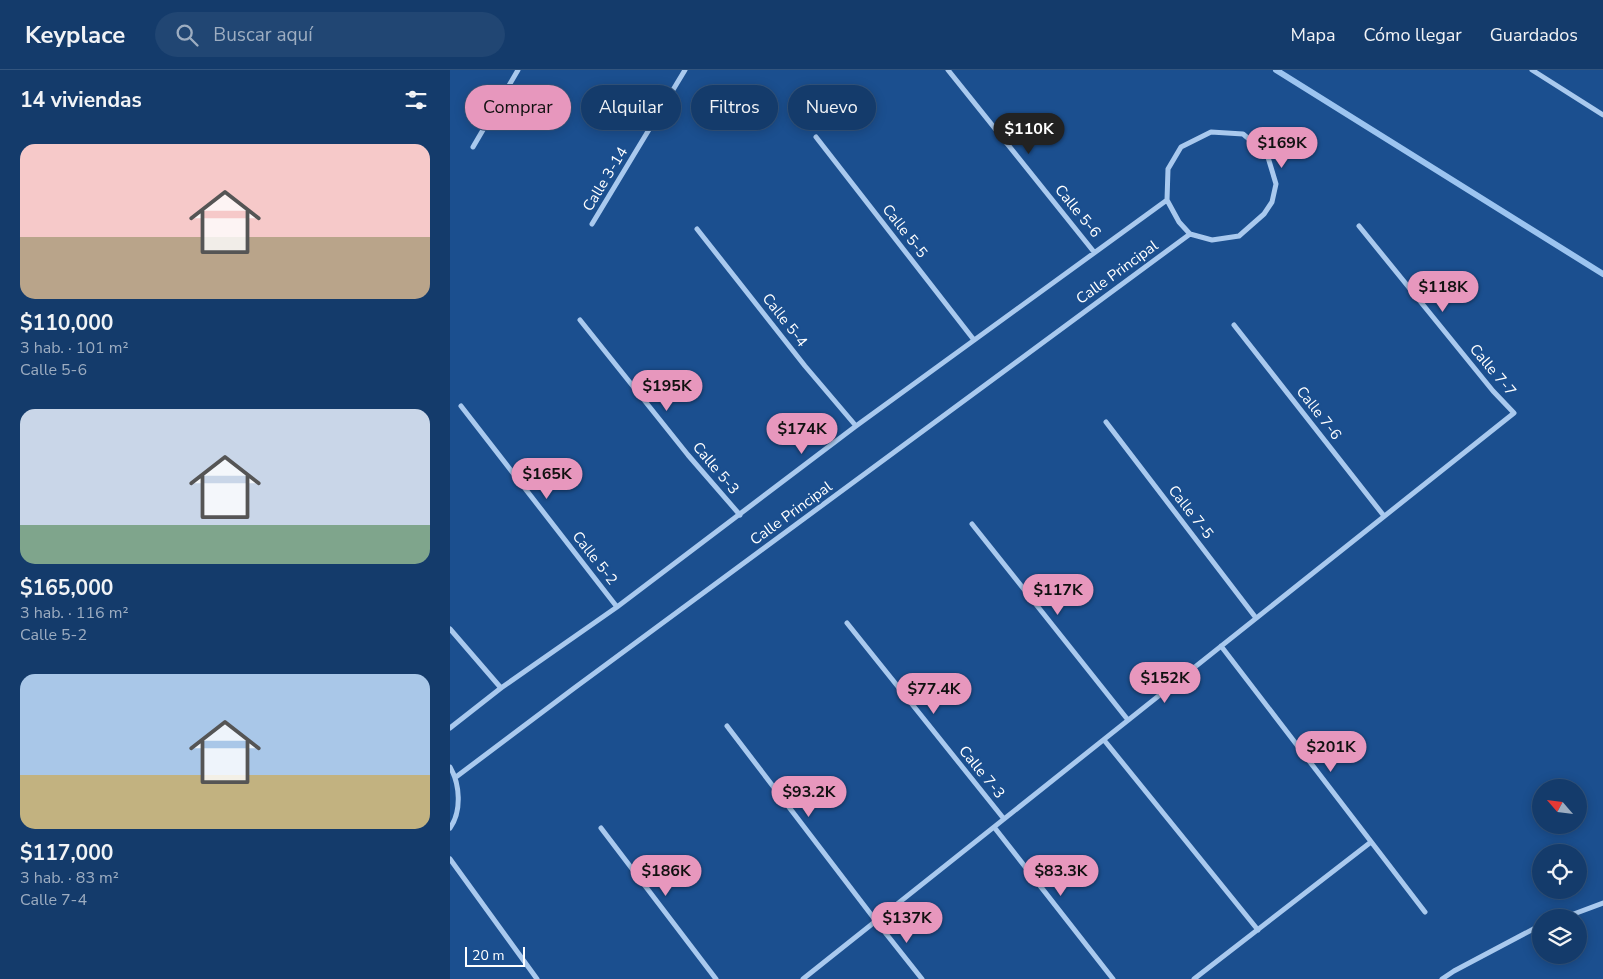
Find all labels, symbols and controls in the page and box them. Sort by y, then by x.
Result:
search box [155,12,505,57]
text: Keyplace [25,19,125,51]
icon: search [173,21,201,49]
text: Buscar aquí [213,22,313,48]
text: Mapa [1291,23,1336,47]
text: Cómo llegar [1364,23,1462,47]
text: Guardados [1490,23,1578,47]
chip: Comprar [465,85,571,130]
chip: Alquilar [581,85,681,130]
chip: Filtros [691,85,778,130]
chip: Nuevo [788,85,876,130]
text: 14 viviendas [20,86,142,114]
icon: filters [402,86,430,114]
pin: $110K [994,112,1064,155]
text: $110K [1004,118,1054,140]
pin: $169K [1247,126,1317,169]
text: $169K [1257,132,1307,154]
street label: Calle 3-14 [578,143,632,215]
icon: home [180,177,270,267]
street label: Calle 5-6 [1050,180,1106,242]
street label: Calle 5-5 [878,200,932,262]
street label: Calle Principal [1072,235,1162,309]
pin: $118K [1408,270,1478,313]
text: $118K [1418,276,1468,298]
street label: Calle 5-4 [758,289,812,351]
text: $110,000 [20,309,113,337]
text: 3 hab. · 101 m² [20,337,128,359]
street label: Calle 7-7 [1465,340,1521,400]
text: Calle 5-6 [20,359,87,381]
pin: $195K [632,370,702,412]
text: $195K [642,375,692,397]
street label: Calle 7-6 [1292,382,1346,444]
pin: $174K [767,412,837,455]
text: $174K [777,418,827,440]
street label: Calle 5-3 [688,438,744,498]
icon: home [180,442,270,532]
pin: $165K [512,458,582,500]
text: $165K [522,463,572,485]
street label: Calle Principal [746,476,836,550]
street label: Calle 7-5 [1164,481,1218,543]
street label: Calle 5-2 [568,527,622,589]
text: $165,000 [20,574,113,602]
pin: $117K [1023,574,1093,616]
text: $117K [1033,579,1083,601]
text: 3 hab. · 116 m² [20,602,128,624]
text: Calle 5-2 [20,624,87,646]
pin: $152K [1130,662,1200,704]
text: $152K [1140,667,1190,689]
pin: $77.4K [893,672,975,715]
text: $77.4K [908,678,961,700]
icon: home [180,707,270,797]
pin: $201K [1296,730,1366,773]
text: $201K [1306,736,1356,758]
street label: Calle 7-3 [954,741,1010,803]
pin: $93.2K [768,776,850,818]
north arrow [1532,779,1588,834]
map controls [1532,779,1587,964]
text: $93.2K [783,781,836,803]
text: $117,000 [20,839,113,867]
button: locate [1532,844,1587,899]
pin: $186K [631,854,701,897]
pin: $83.3K [1020,854,1102,897]
text: $186K [641,860,691,882]
text: $83.3K [1035,860,1088,882]
text: 3 hab. · 83 m² [20,867,119,889]
text: Calle 7-4 [20,889,87,911]
pin: $137K [872,902,942,944]
text: $137K [882,907,932,929]
button: layers [1532,909,1587,964]
scale bar [465,944,525,967]
text: 20 m [472,946,504,965]

